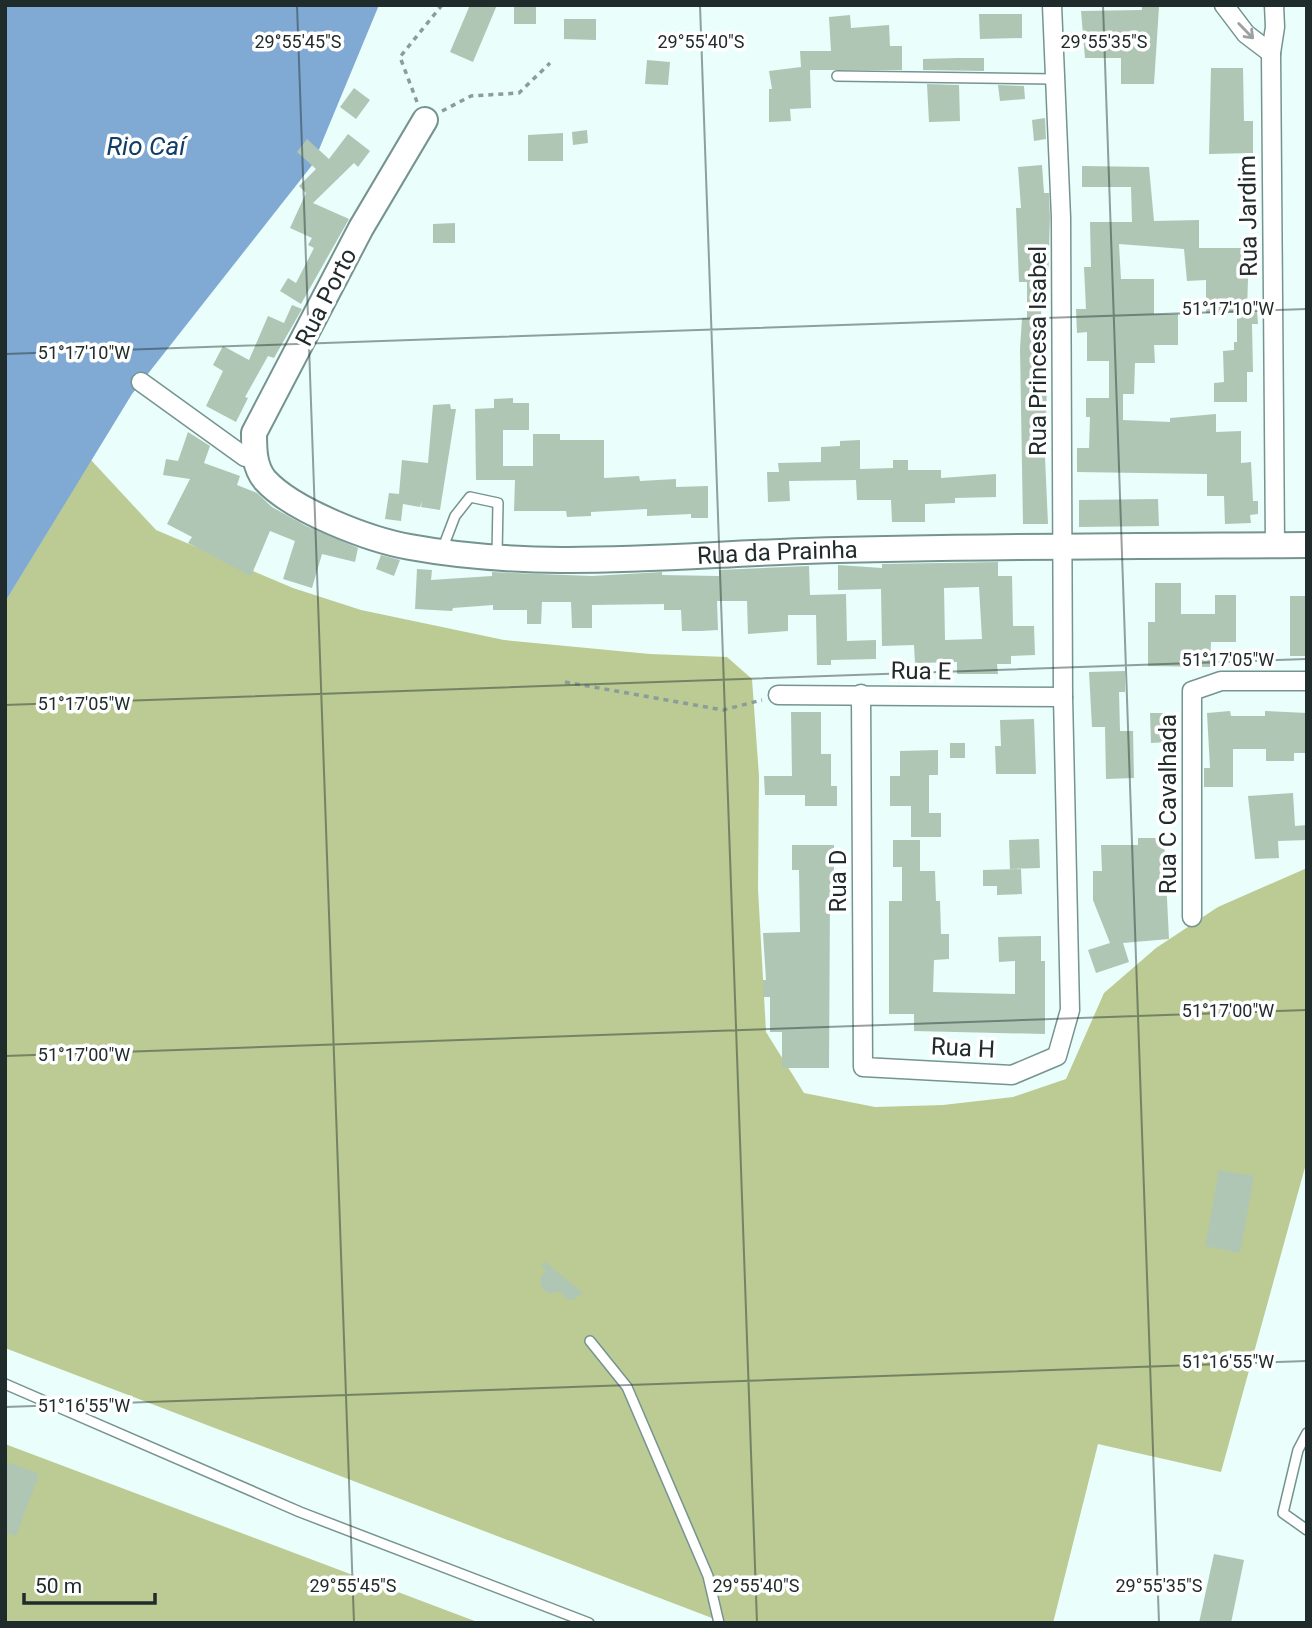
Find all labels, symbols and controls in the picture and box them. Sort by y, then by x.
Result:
one-way arrow [1237,22,1254,39]
text: 29°55'45"S [254,31,342,52]
text: 29°55'40"S [657,31,745,52]
text: 29°55'35"S [1060,31,1148,52]
water label: Rio Caí [107,131,189,161]
street label: Rua Jardim [1233,155,1263,277]
street label: Rua Porto [290,244,362,350]
street label: Rua Princesa Isabel [1024,246,1052,456]
text: 51°17'10"W [1182,298,1274,319]
text: 51°17'10"W [38,342,130,363]
street label: Rua da Prainha [696,536,858,570]
text: 51°17'05"W [1182,649,1274,670]
street label: Rua E [890,656,952,686]
text: 51°17'05"W [38,693,130,714]
street label: Rua C Cavalhada [1154,714,1182,894]
street label: Rua D [824,850,852,912]
text: 51°17'00"W [1182,1000,1274,1021]
street label: Rua H [930,1032,996,1064]
text: 51°17'00"W [38,1044,130,1065]
text: 51°16'55"W [1182,1351,1274,1372]
text: 51°16'55"W [38,1395,130,1416]
scale bar [24,1562,156,1606]
text: 50 m [35,1574,82,1598]
text: 29°55'45"S [309,1575,397,1596]
text: 29°55'40"S [712,1575,800,1596]
text: 29°55'35"S [1115,1575,1203,1596]

